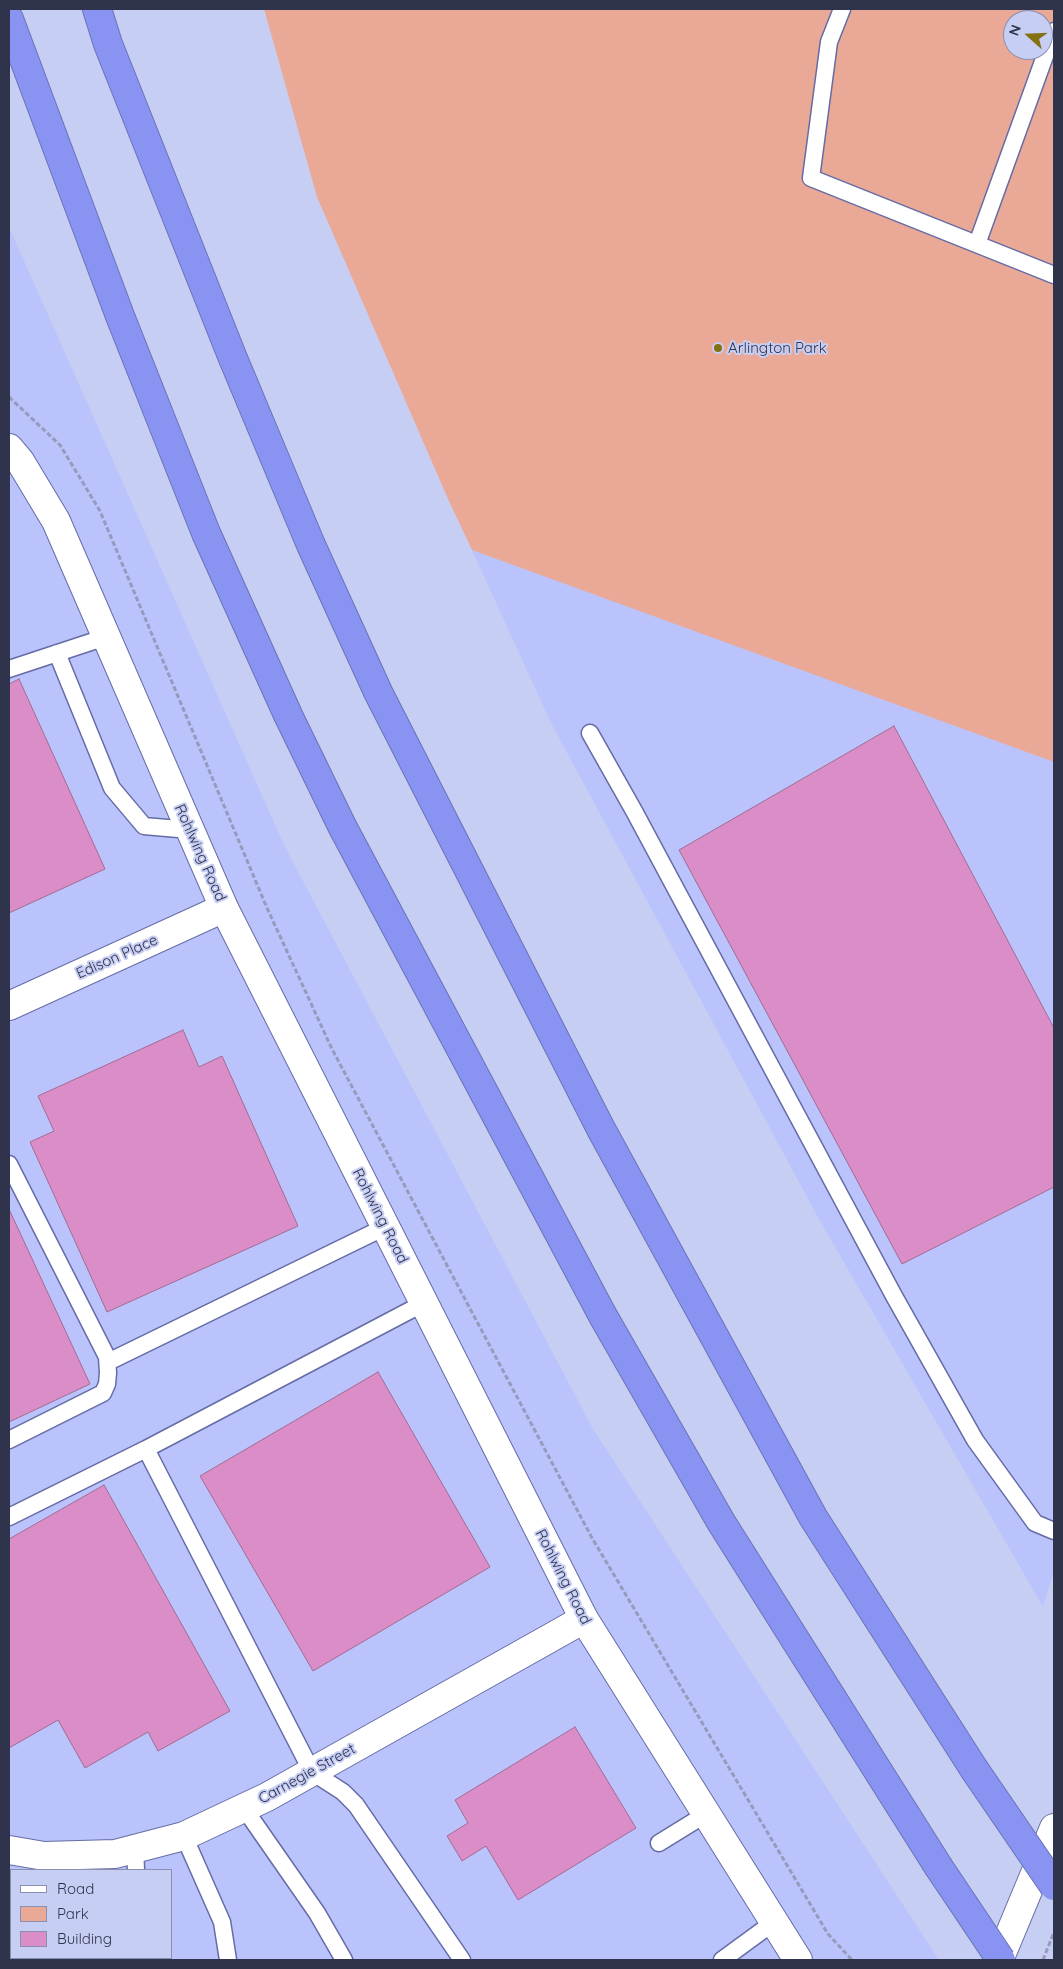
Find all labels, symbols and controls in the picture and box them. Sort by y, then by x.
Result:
north arrow [1003,10,1053,60]
text: N [1005,22,1025,38]
place label: Arlington Park [728,339,827,357]
marker: Arlington Park [712,342,724,354]
street label: Rohlwing Road [171,802,229,904]
street label: Edison Place [73,931,161,983]
street label: Rohlwing Road [348,1165,412,1267]
street label: Rohlwing Road [531,1526,595,1628]
street label: Carnegie Street [255,1740,359,1808]
legend [10,1869,172,1959]
text: Road [57,1879,94,1898]
text: Park [57,1904,89,1923]
text: Building [57,1929,112,1948]

